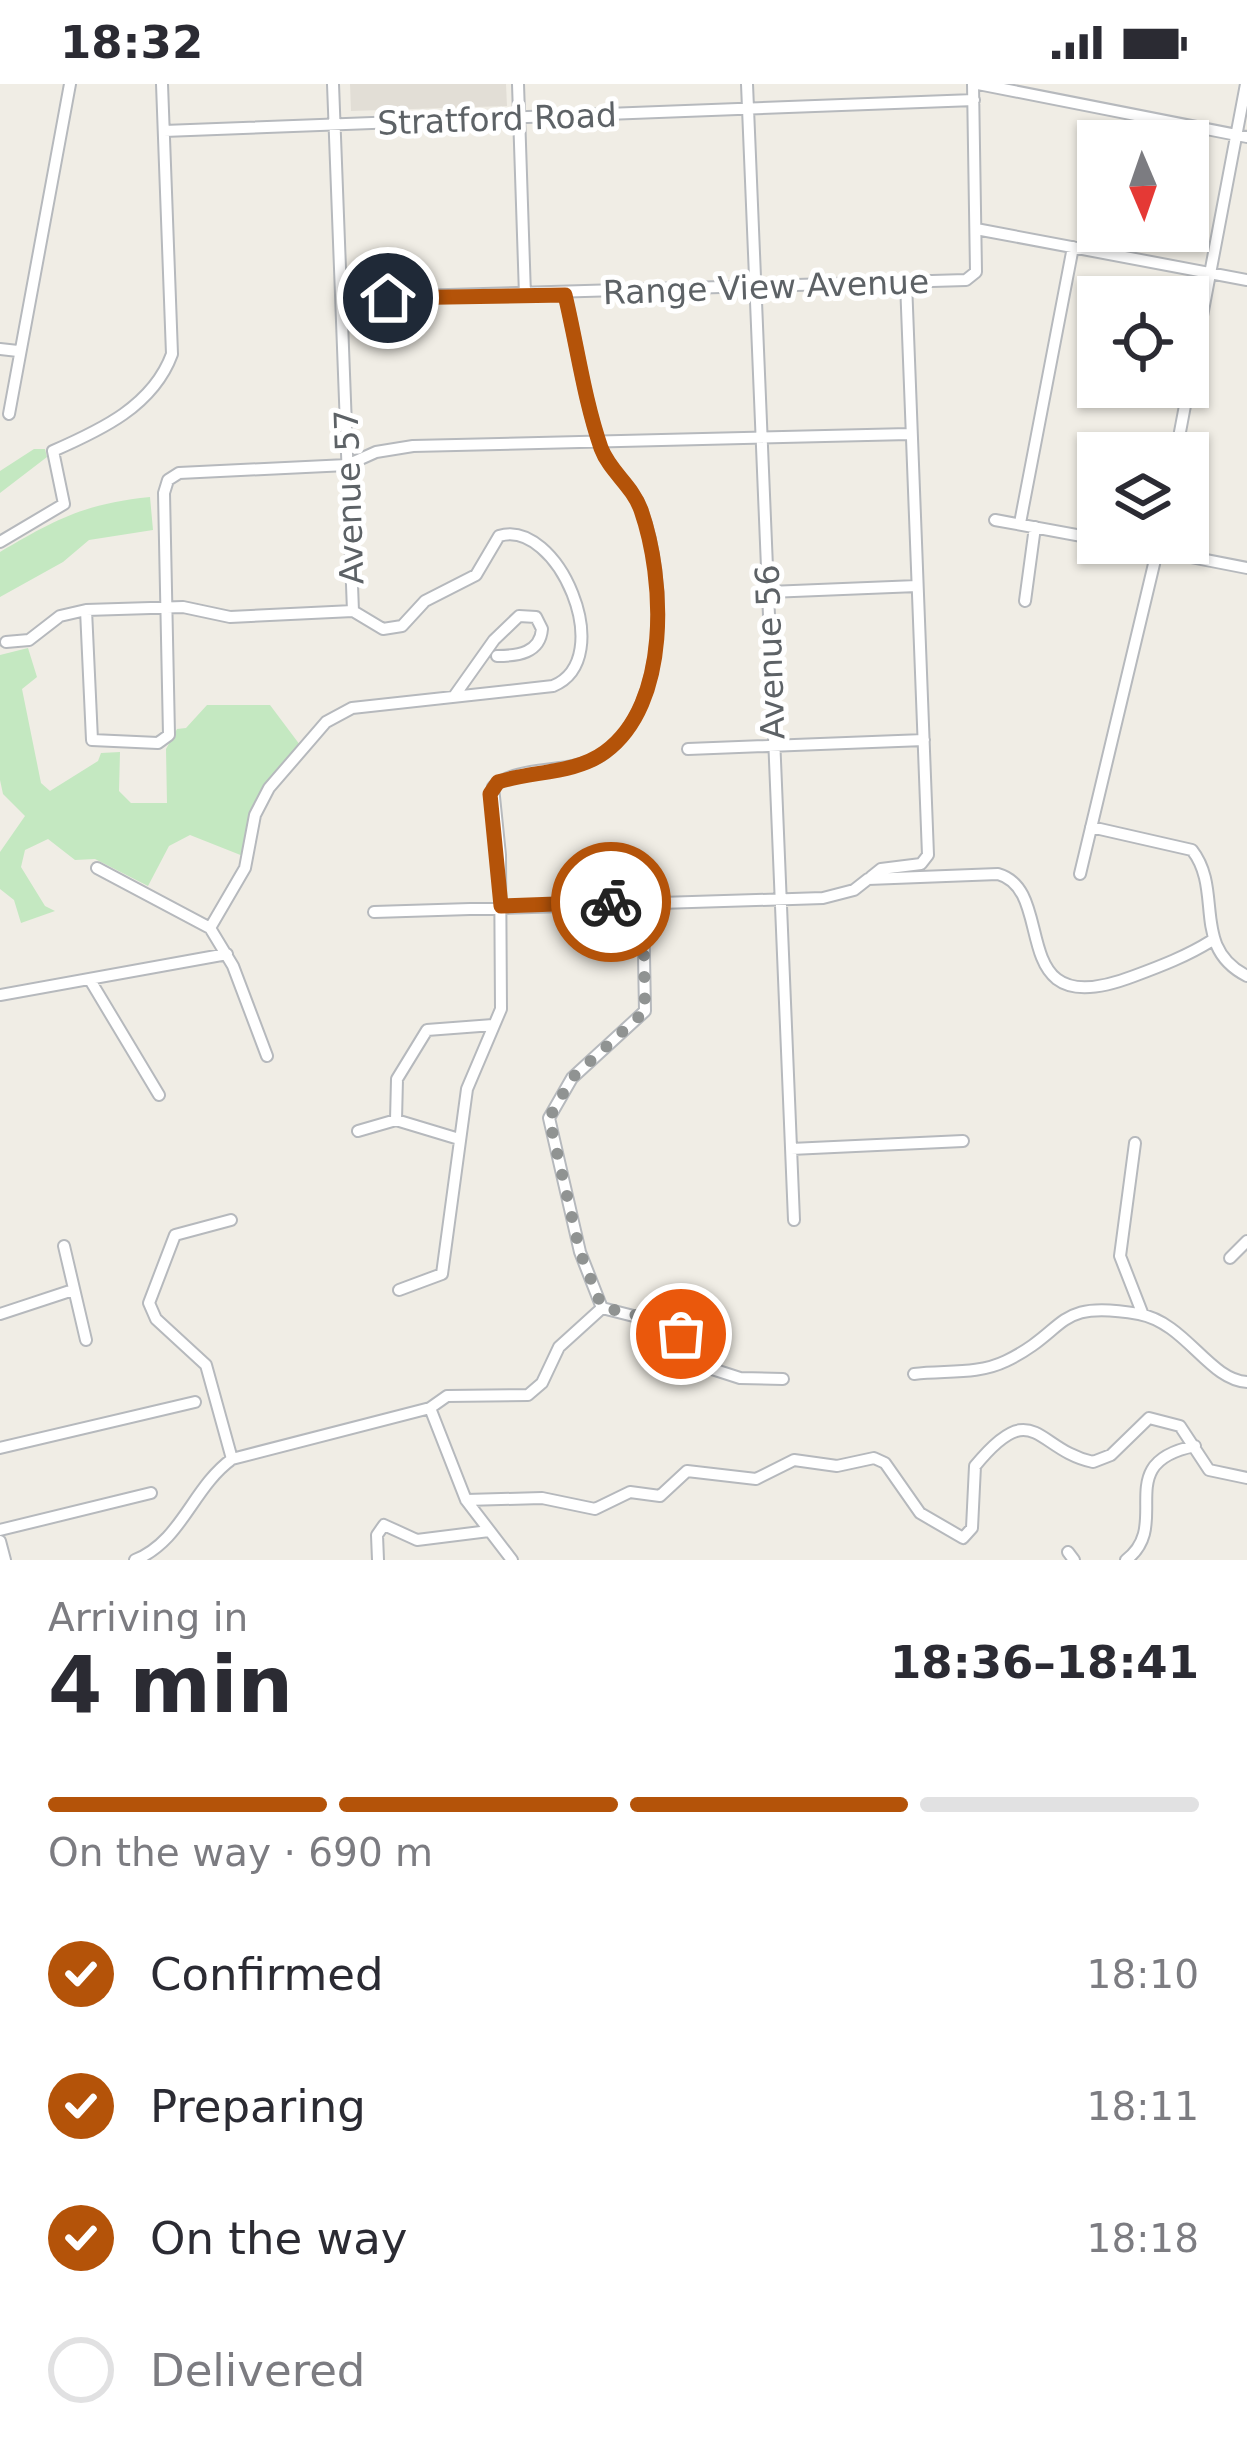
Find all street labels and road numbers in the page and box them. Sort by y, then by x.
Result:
street label: Stratford Road [377,95,617,143]
street label: Range View Avenue [602,262,930,312]
street label: Avenue 57 [326,409,372,585]
street label: Avenue 56 [747,564,793,740]

